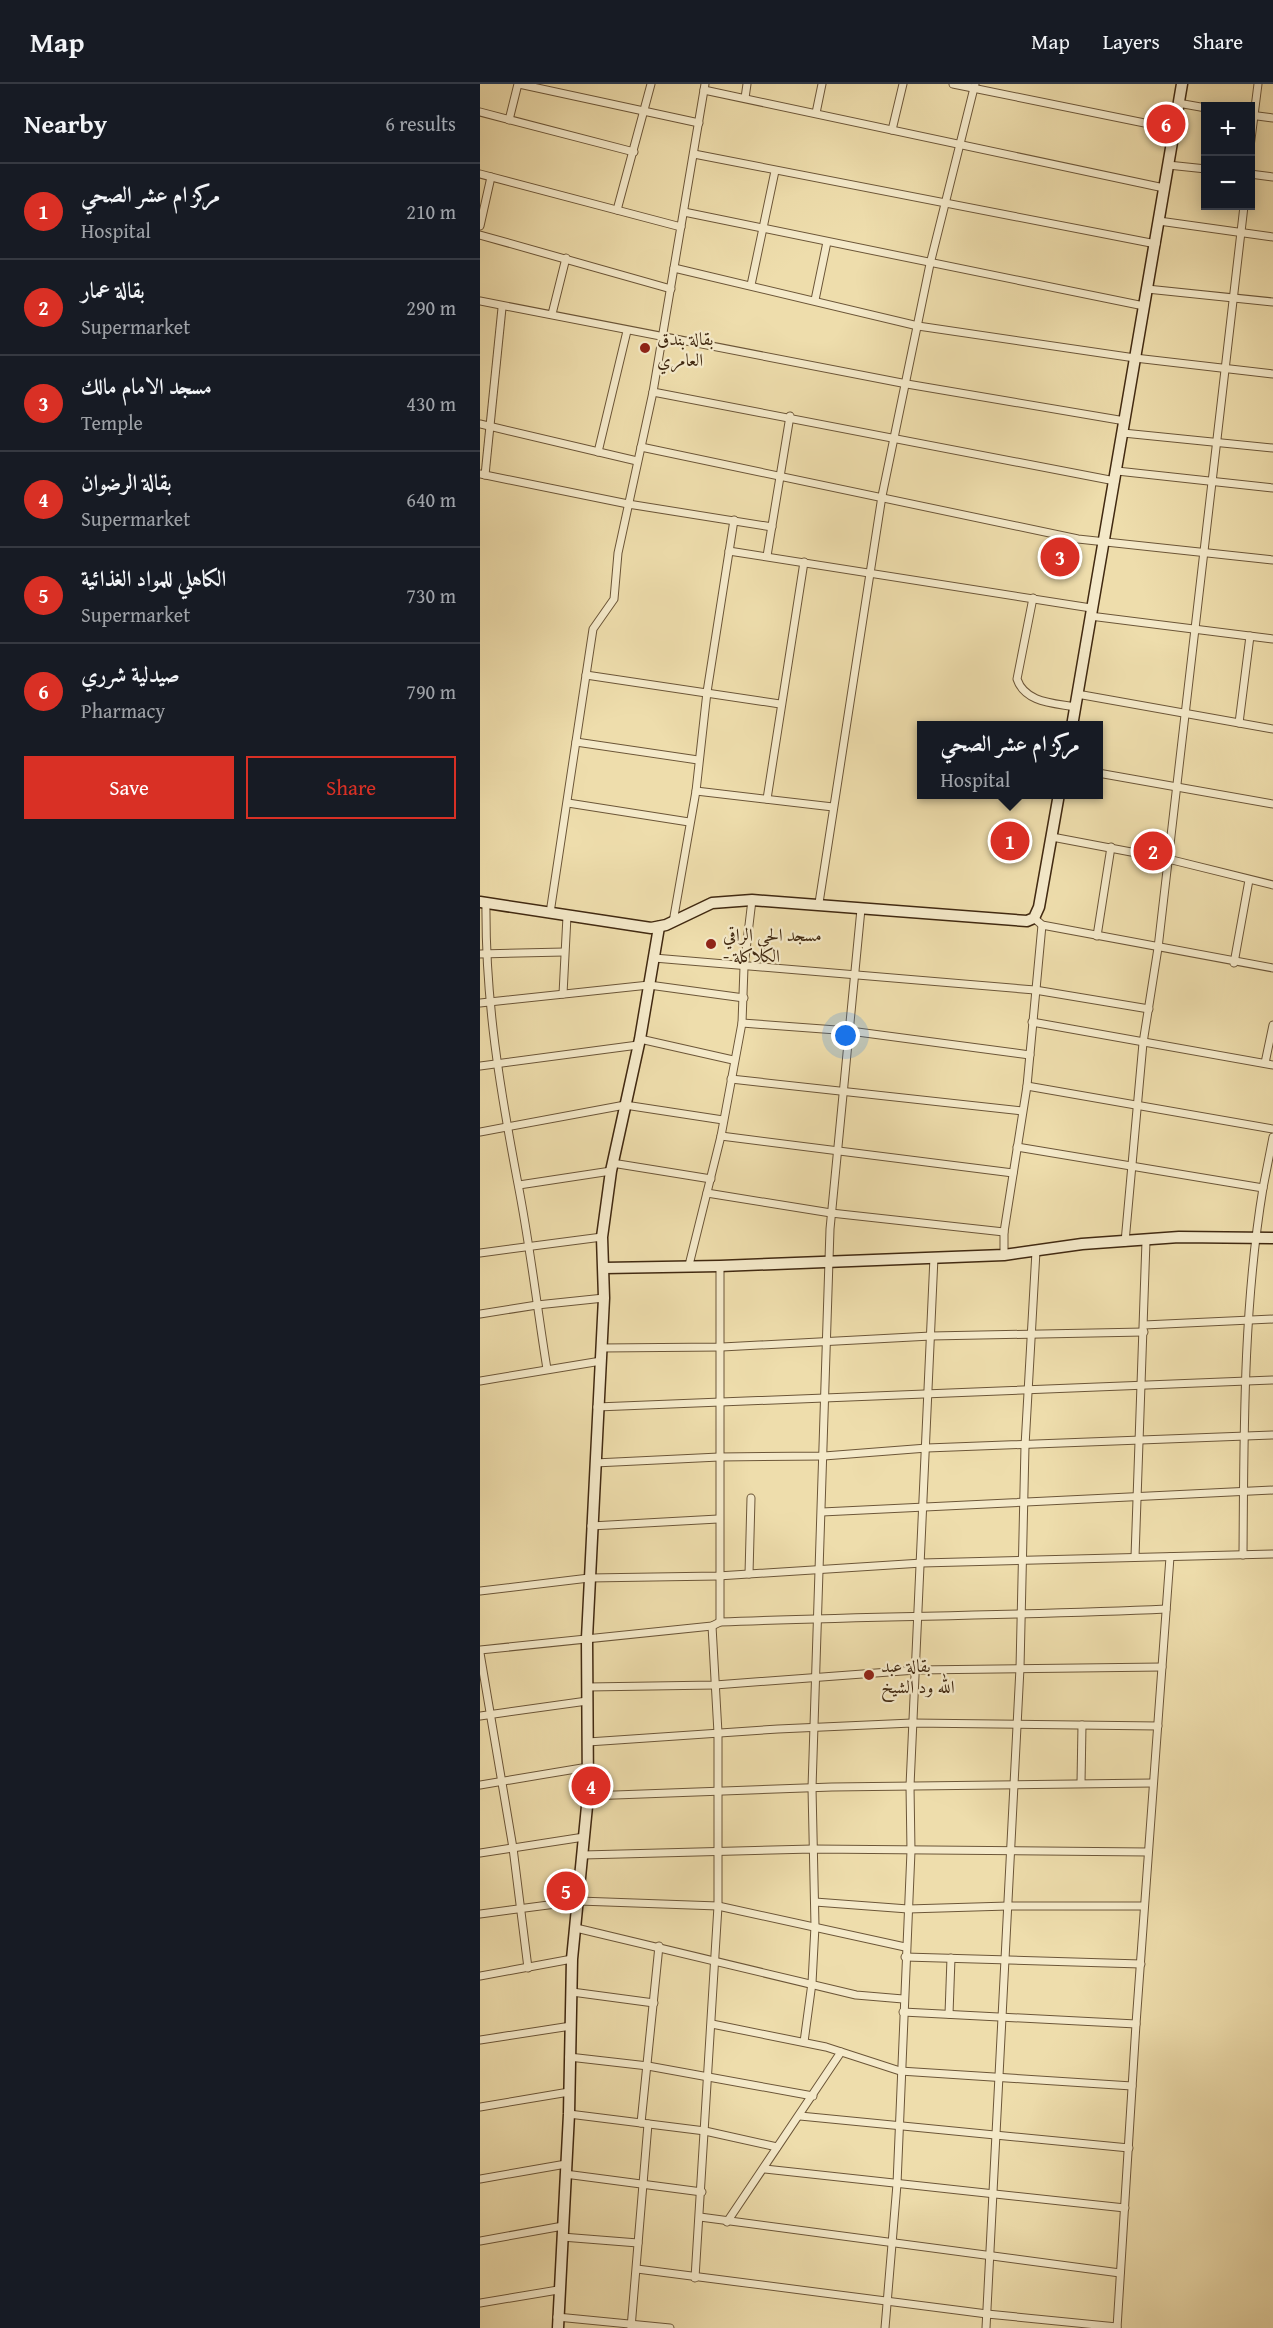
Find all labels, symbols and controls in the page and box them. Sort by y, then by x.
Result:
text: Map [30,21,84,62]
text: Map [1031,26,1070,57]
text: Layers [1103,26,1160,57]
text: Share [1193,26,1243,57]
pin: 6 [1146,102,1186,147]
map controls [1201,102,1255,210]
button: + [1201,102,1255,156]
text: Nearby [24,104,107,143]
text: 6 results [385,109,456,138]
button: − [1201,156,1255,210]
text: مركز ام عشر الصحي [81,178,220,210]
text: 1 [38,197,49,226]
text: 210 m [406,197,456,226]
text: Hospital [81,216,151,245]
text: بقالة عمار [81,274,145,306]
text: 2 [38,293,49,322]
text: 290 m [406,293,456,322]
text: Supermarket [81,312,190,341]
place label: بقالة بندق العامري [657,325,713,375]
marker: بقالة بندق العامري [638,341,652,355]
text: مسجد الامام مالك [81,370,212,402]
text: 3 [38,389,49,418]
text: 430 m [406,389,456,418]
text: Temple [81,408,143,437]
text: بقالة الرضوان [81,466,172,498]
text: 4 [38,485,49,514]
text: 640 m [406,485,456,514]
text: Supermarket [81,504,190,533]
pin: 3 [1040,534,1080,580]
text: الكاهلي للمواد الغذائية [81,562,226,594]
text: 5 [38,581,49,610]
text: 730 m [406,581,456,610]
text: Supermarket [81,600,190,629]
text: صيدلية شرري [81,658,180,690]
text: 6 [38,677,49,706]
text: 790 m [406,677,456,706]
text: Pharmacy [81,696,165,725]
popup [917,721,1103,799]
text: مركز ام عشر الصحي [940,727,1080,759]
button: Save [24,756,234,819]
button: Share [246,756,456,819]
text: Hospital [940,765,1010,794]
pin: 1 [990,818,1030,864]
pin: 2 [1134,828,1172,873]
place label: مسجد الحي الراقي - الكلاكلة [723,921,822,969]
marker: مسجد الحي الراقي - الكلاكلة [704,937,718,951]
your location [831,1021,860,1050]
place label: بقالة عبد الله ود الشيخ [881,1652,955,1703]
marker: بقالة عبد الله ود الشيخ [862,1668,876,1682]
pin: 4 [572,1764,610,1808]
pin: 5 [546,1868,586,1914]

